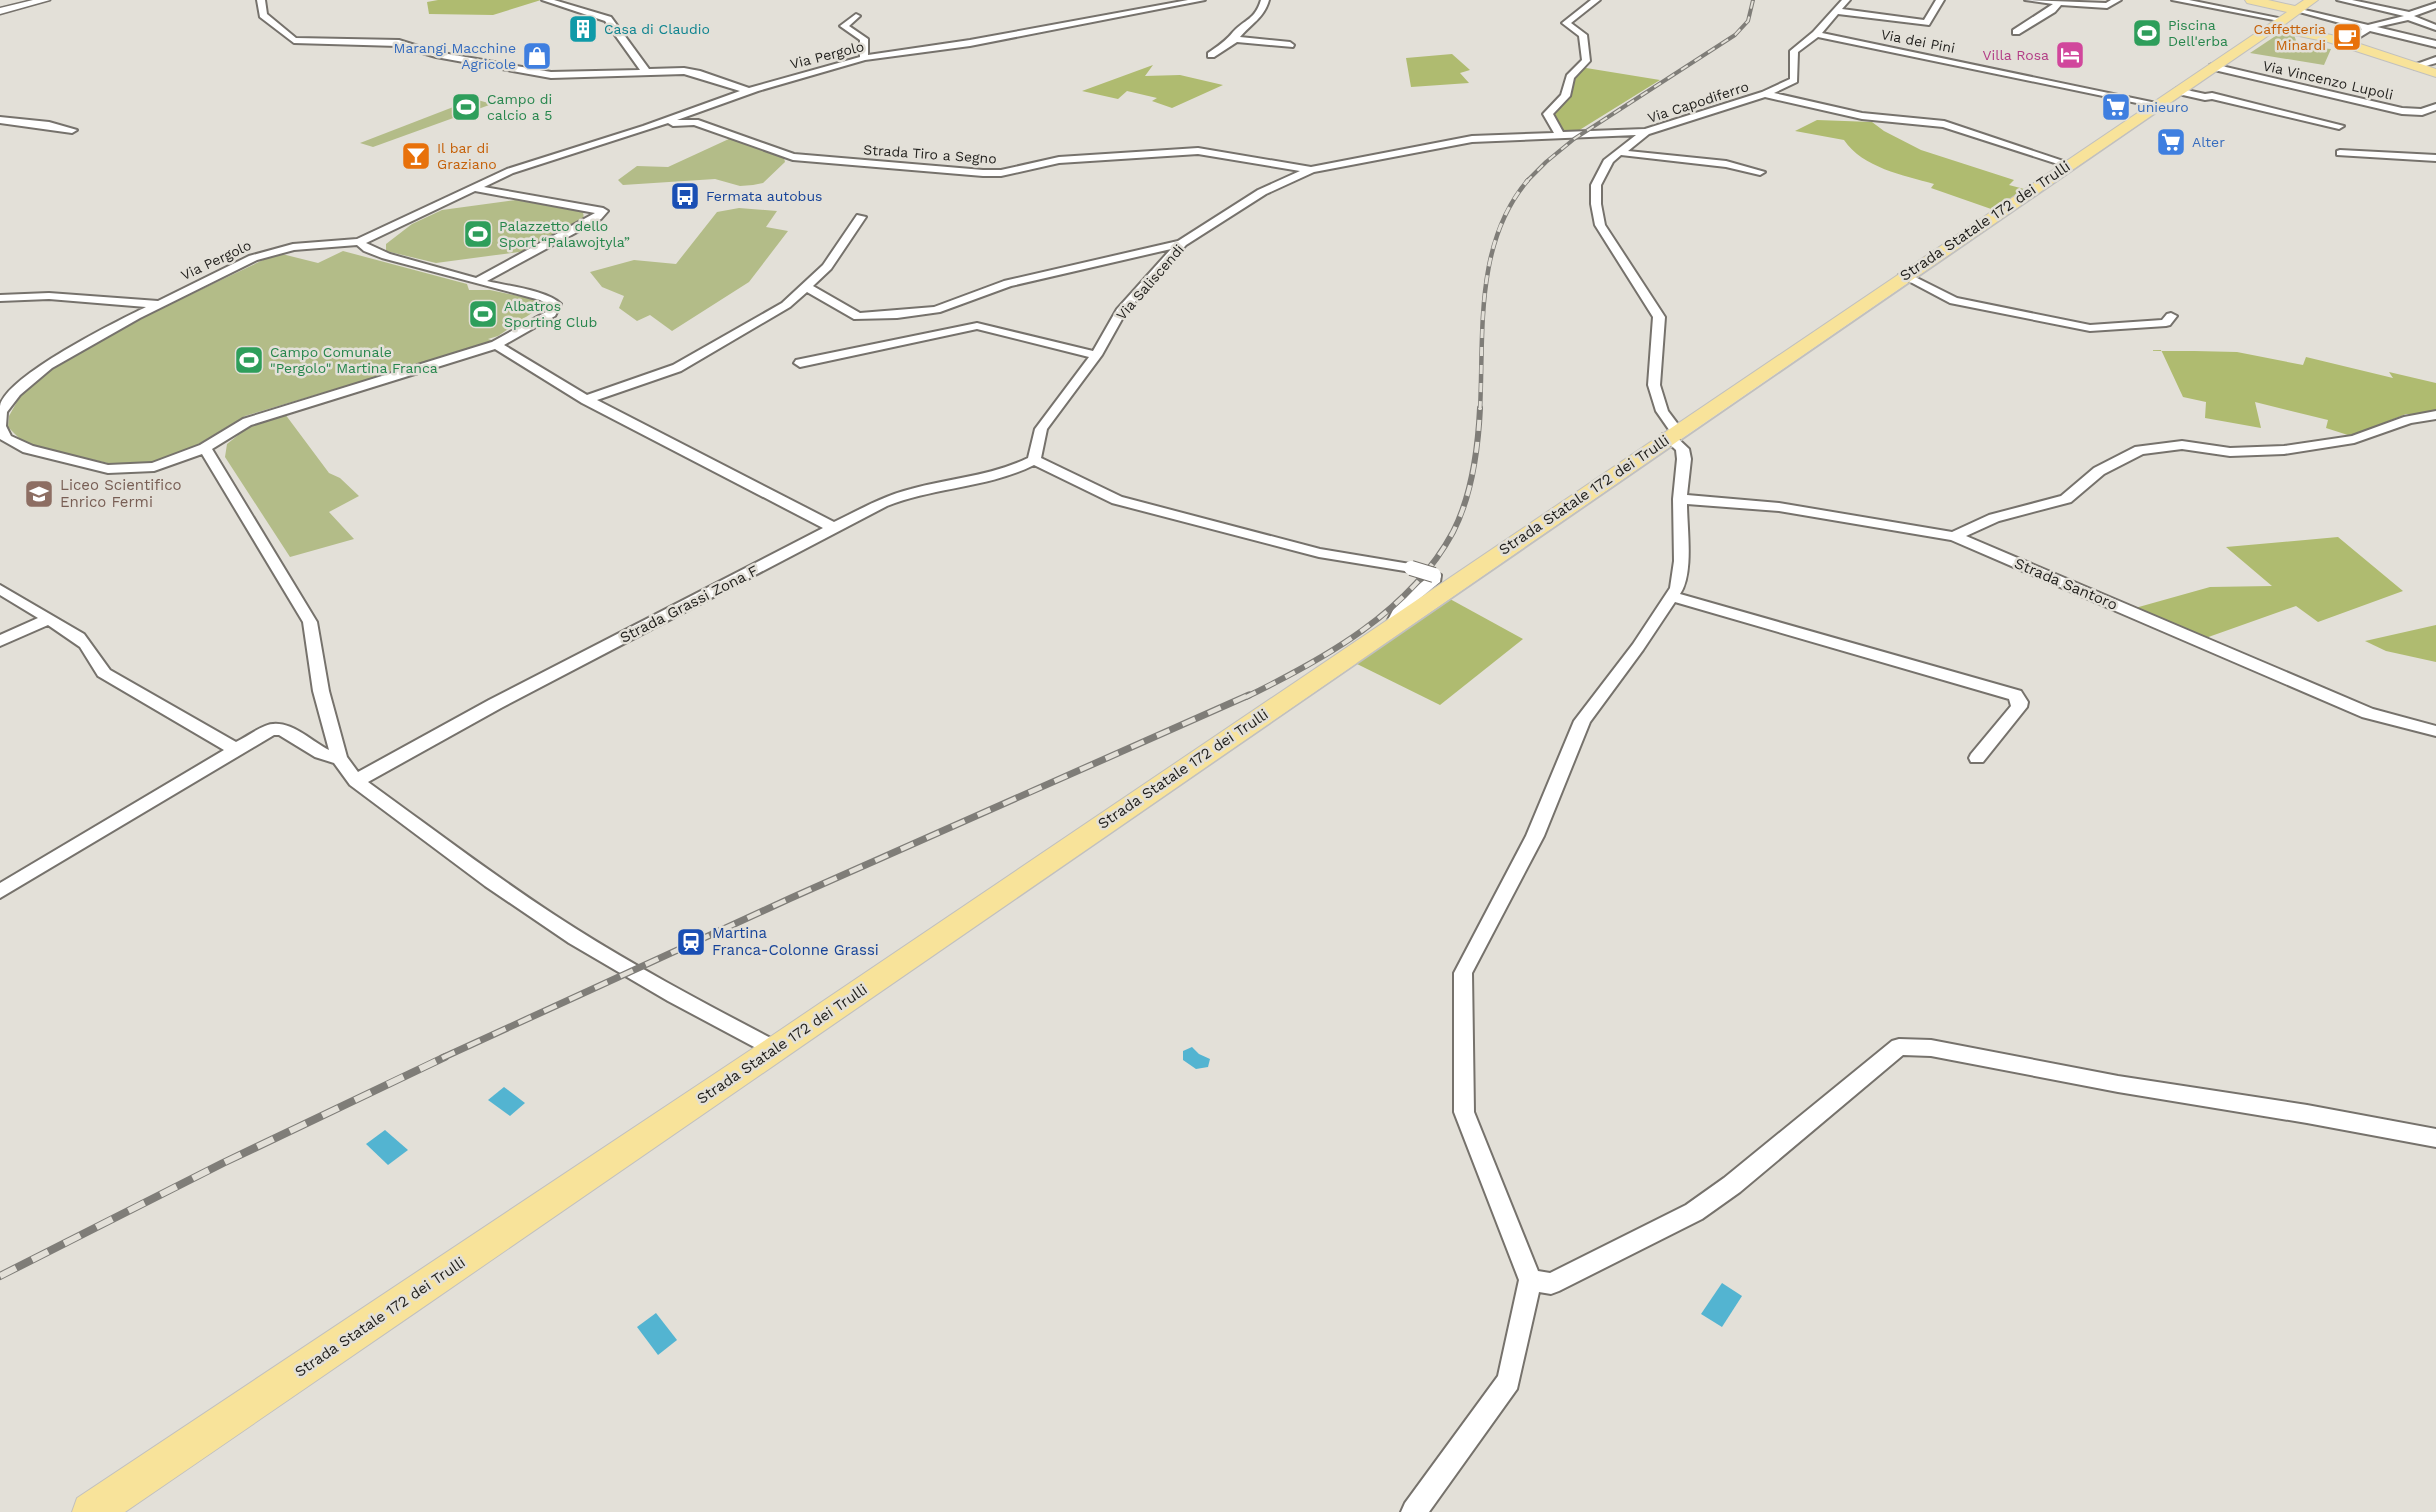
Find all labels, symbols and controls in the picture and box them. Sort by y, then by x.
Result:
building icon: Casa di Claudio [567,13,599,45]
sports icon: Piscina Dell'erba [2131,17,2163,49]
place label: Piscina Dell'erba [2168,17,2228,49]
place label: Casa di Claudio [604,21,710,37]
place label: Caffetteria Minardi [2254,21,2326,53]
cafe icon: Caffetteria Minardi [2331,21,2363,53]
street label: Via dei Pini [1880,26,1956,56]
street label: Via Pergolo [788,38,866,72]
hotel icon: Villa Rosa [2054,39,2086,71]
place label: Marangi Macchine Agricole [394,40,516,72]
shop icon: Marangi Macchine Agricole [521,40,553,72]
place label: Villa Rosa [1982,47,2049,63]
street label: Via Vincenzo Lupoli [2261,57,2395,103]
street label: Via Capodiferro [1645,78,1751,126]
sports icon: Campo di calcio a 5 [450,91,482,123]
place label: Campo di calcio a 5 [487,91,552,123]
supermarket icon: unieuro [2100,91,2132,123]
place label: unieuro [2137,99,2189,115]
supermarket icon: Alter [2155,126,2187,158]
place label: Alter [2192,134,2225,150]
bar icon: Il bar di Graziano [400,140,432,172]
place label: Il bar di Graziano [437,140,497,172]
street label: Strada Tiro a Segno [863,141,997,167]
street label: Strada Statale 172 dei Trulli [1897,157,2073,285]
bus stop icon: Fermata autobus [669,180,701,212]
place label: Fermata autobus [706,188,822,204]
sports icon: Palazzetto dello Sport “Palawojtyla” [462,218,494,250]
place label: Palazzetto dello Sport “Palawojtyla” [499,218,630,250]
street label: Via Pergolo [178,237,254,283]
street label: Via Saliscendi [1113,241,1187,323]
sports icon: Albatros Sporting Club [467,298,499,330]
place label: Albatros Sporting Club [504,298,597,330]
sports icon: Campo Comunale "Pergolo" Martina Franca [233,344,265,376]
place label: Campo Comunale "Pergolo" Martina Franca [270,344,438,376]
street label: Strada Statale 172 dei Trulli [1496,431,1672,559]
place label: Liceo Scientifico Enrico Fermi [60,476,182,511]
school or university icon: Liceo Scientifico Enrico Fermi [23,478,55,510]
street label: Strada Santoro [2012,554,2120,614]
street label: Strada Grassi Zona F [617,561,761,647]
street label: Strada Statale 172 dei Trulli [1095,705,1271,833]
place label: Martina Franca-Colonne Grassi [712,924,879,959]
station icon: Martina Franca-Colonne Grassi [675,926,707,958]
street label: Strada Statale 172 dei Trulli [694,980,870,1108]
street label: Strada Statale 172 dei Trulli [292,1253,468,1381]

